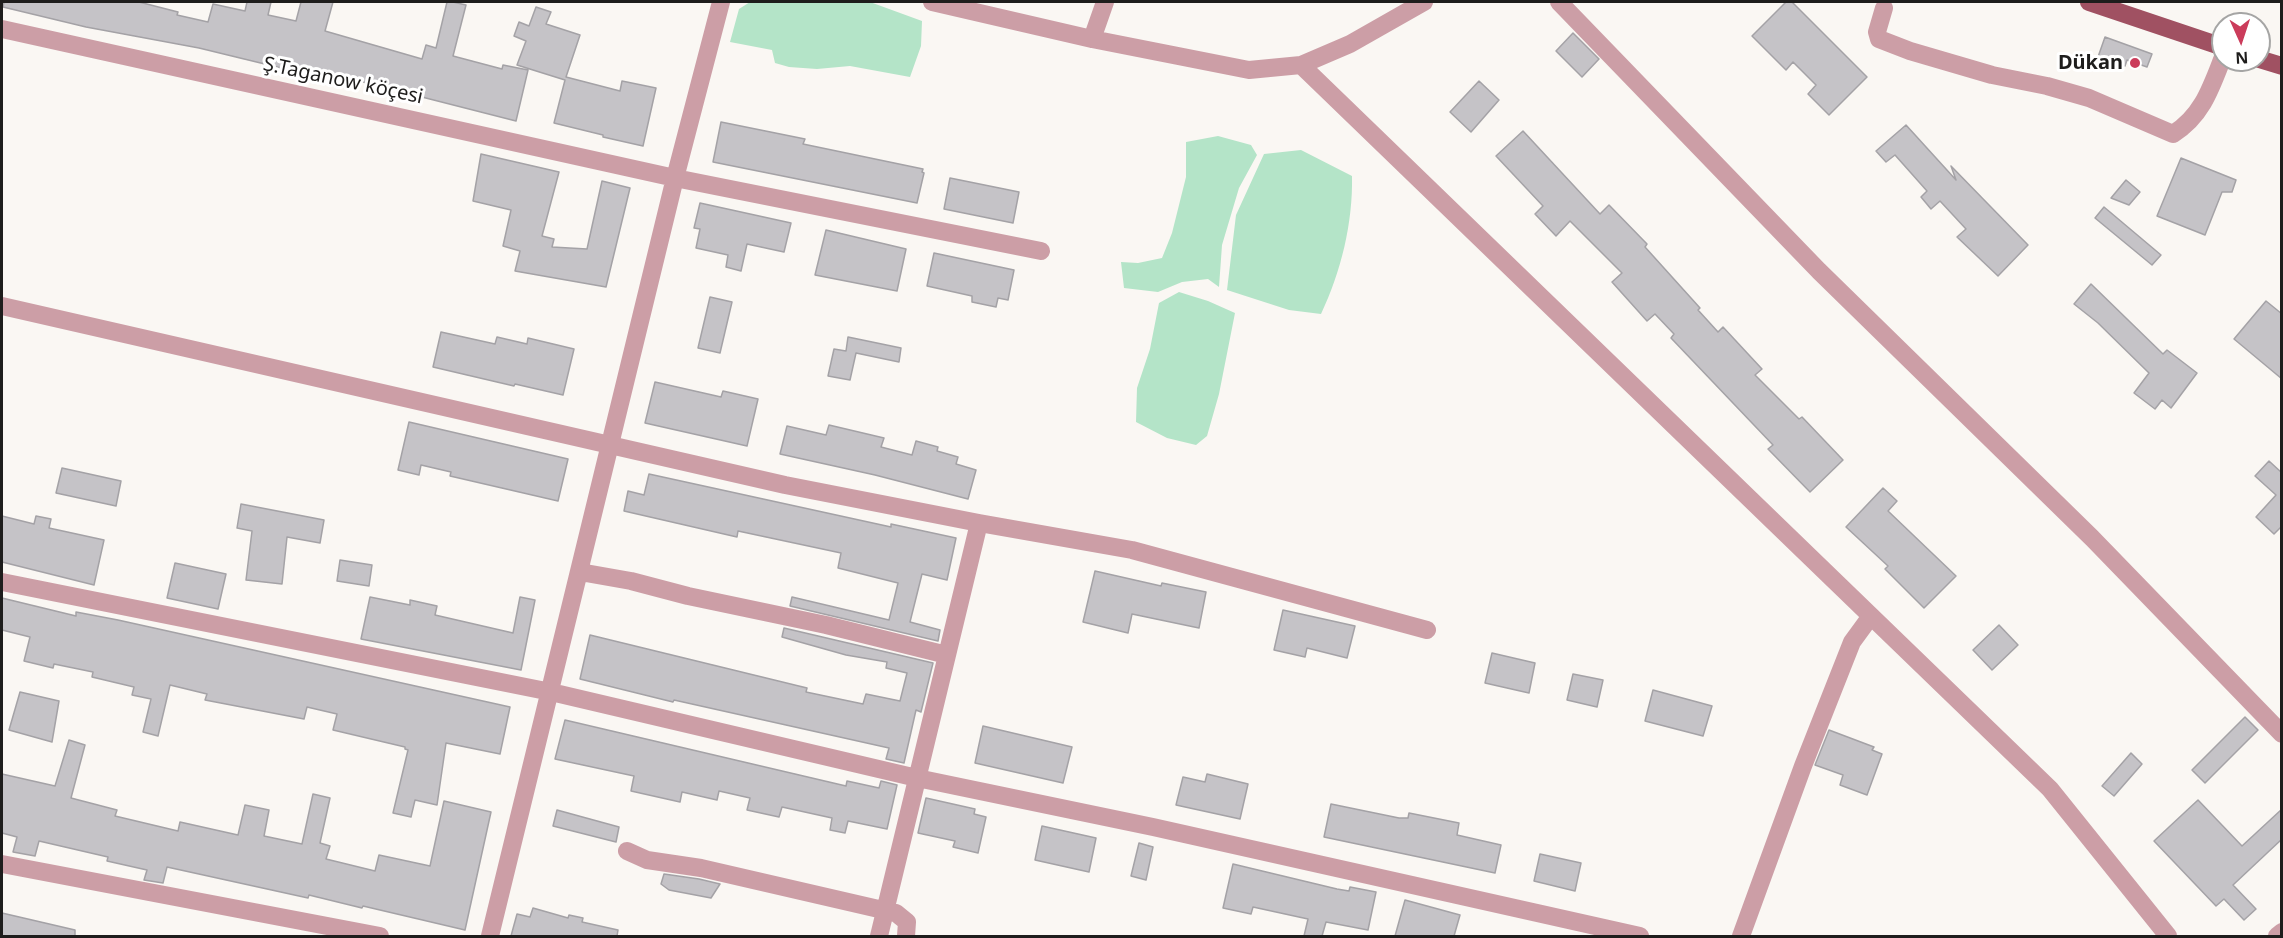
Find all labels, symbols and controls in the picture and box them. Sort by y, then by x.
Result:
north arrow [2211,12,2271,72]
text: N [2235,47,2249,69]
place label: Dükan [2058,51,2123,75]
street label: Ş.Taganow köçesi [261,52,425,110]
marker: Dükan [2128,56,2142,70]

